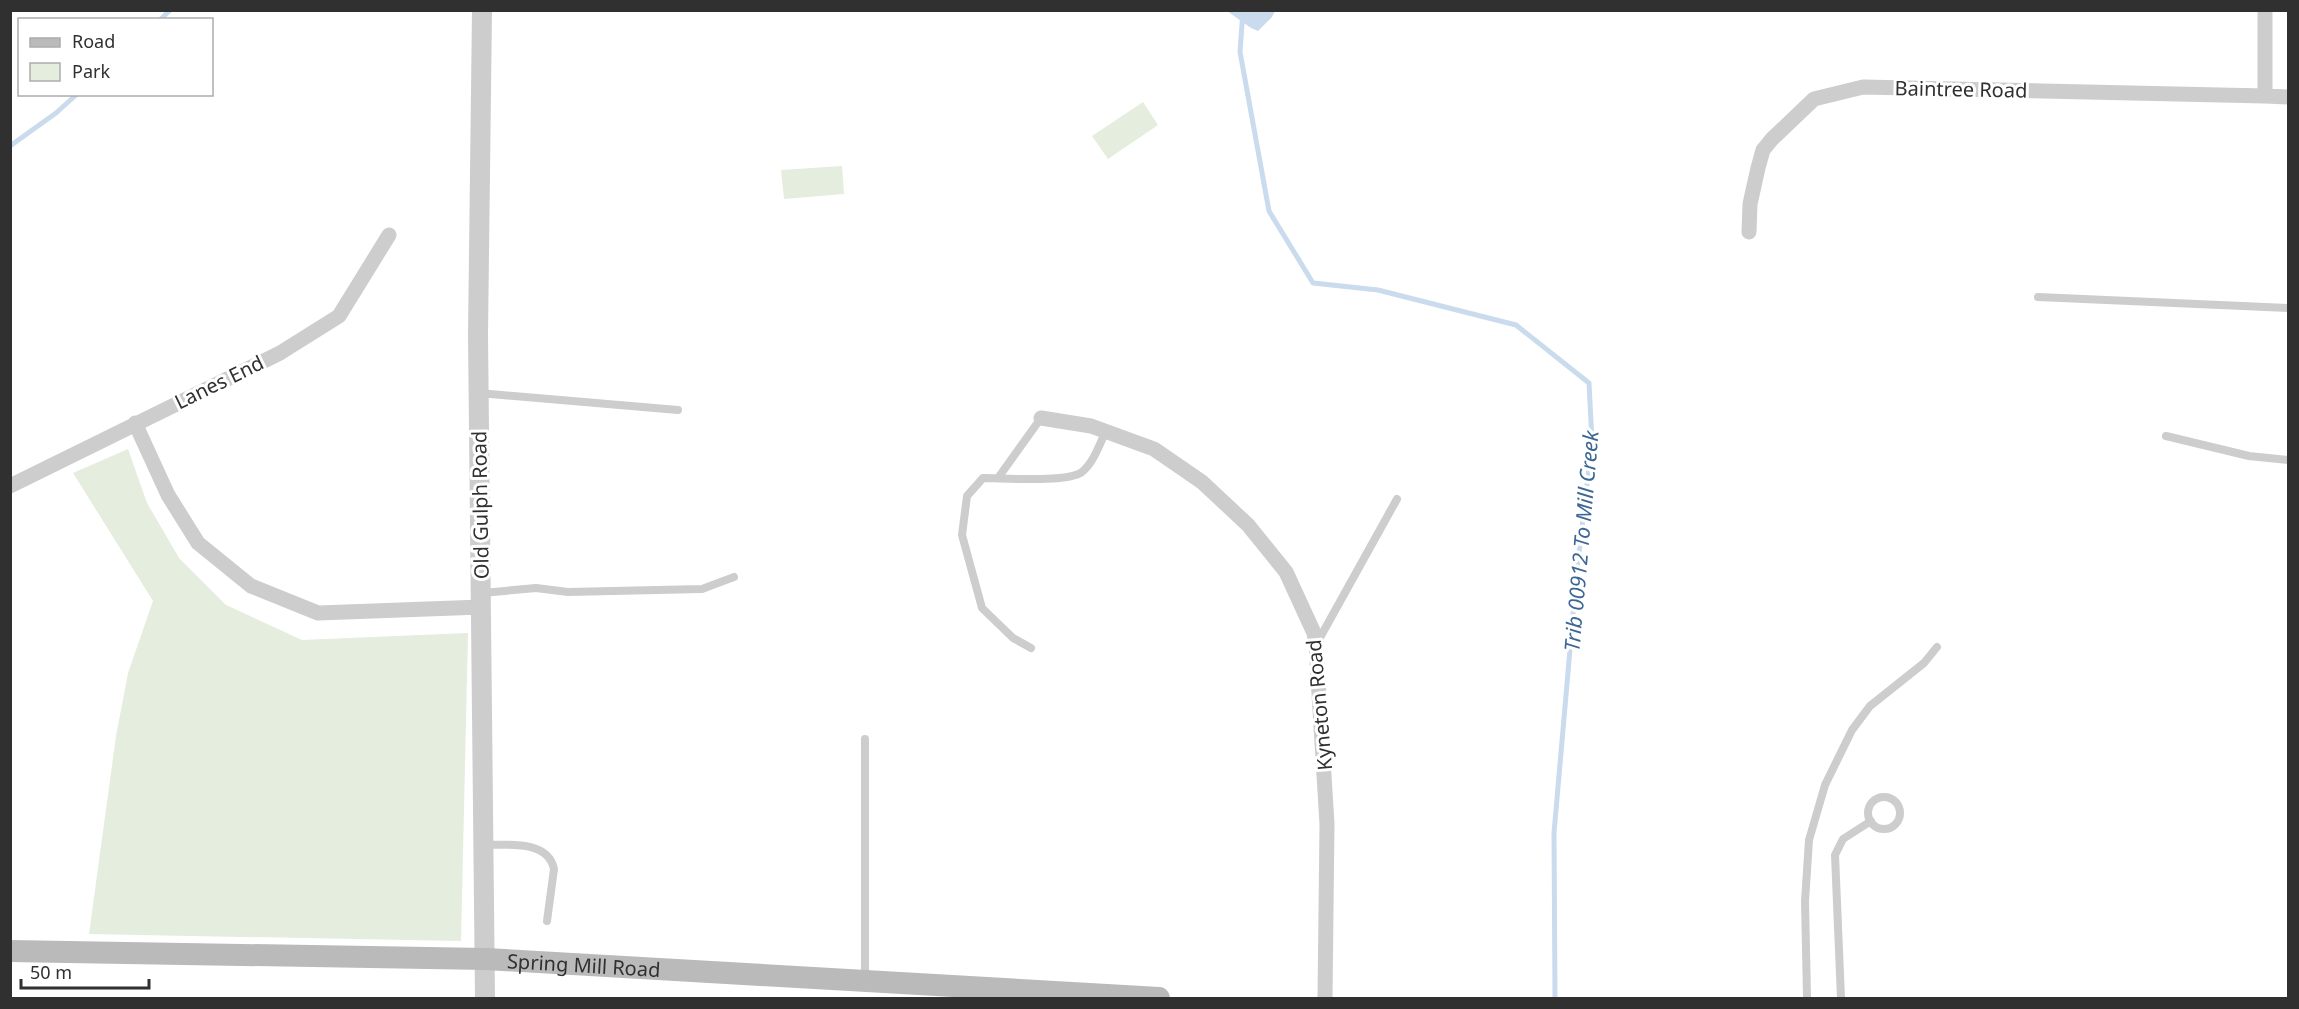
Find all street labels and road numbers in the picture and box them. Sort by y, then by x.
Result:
street label: Baintree Road [1894,74,2028,104]
street label: Lanes End [170,349,268,415]
street label: Old Gulph Road [465,431,495,579]
street label: Kyneton Road [1300,638,1338,772]
street label: Spring Mill Road [506,947,661,983]

